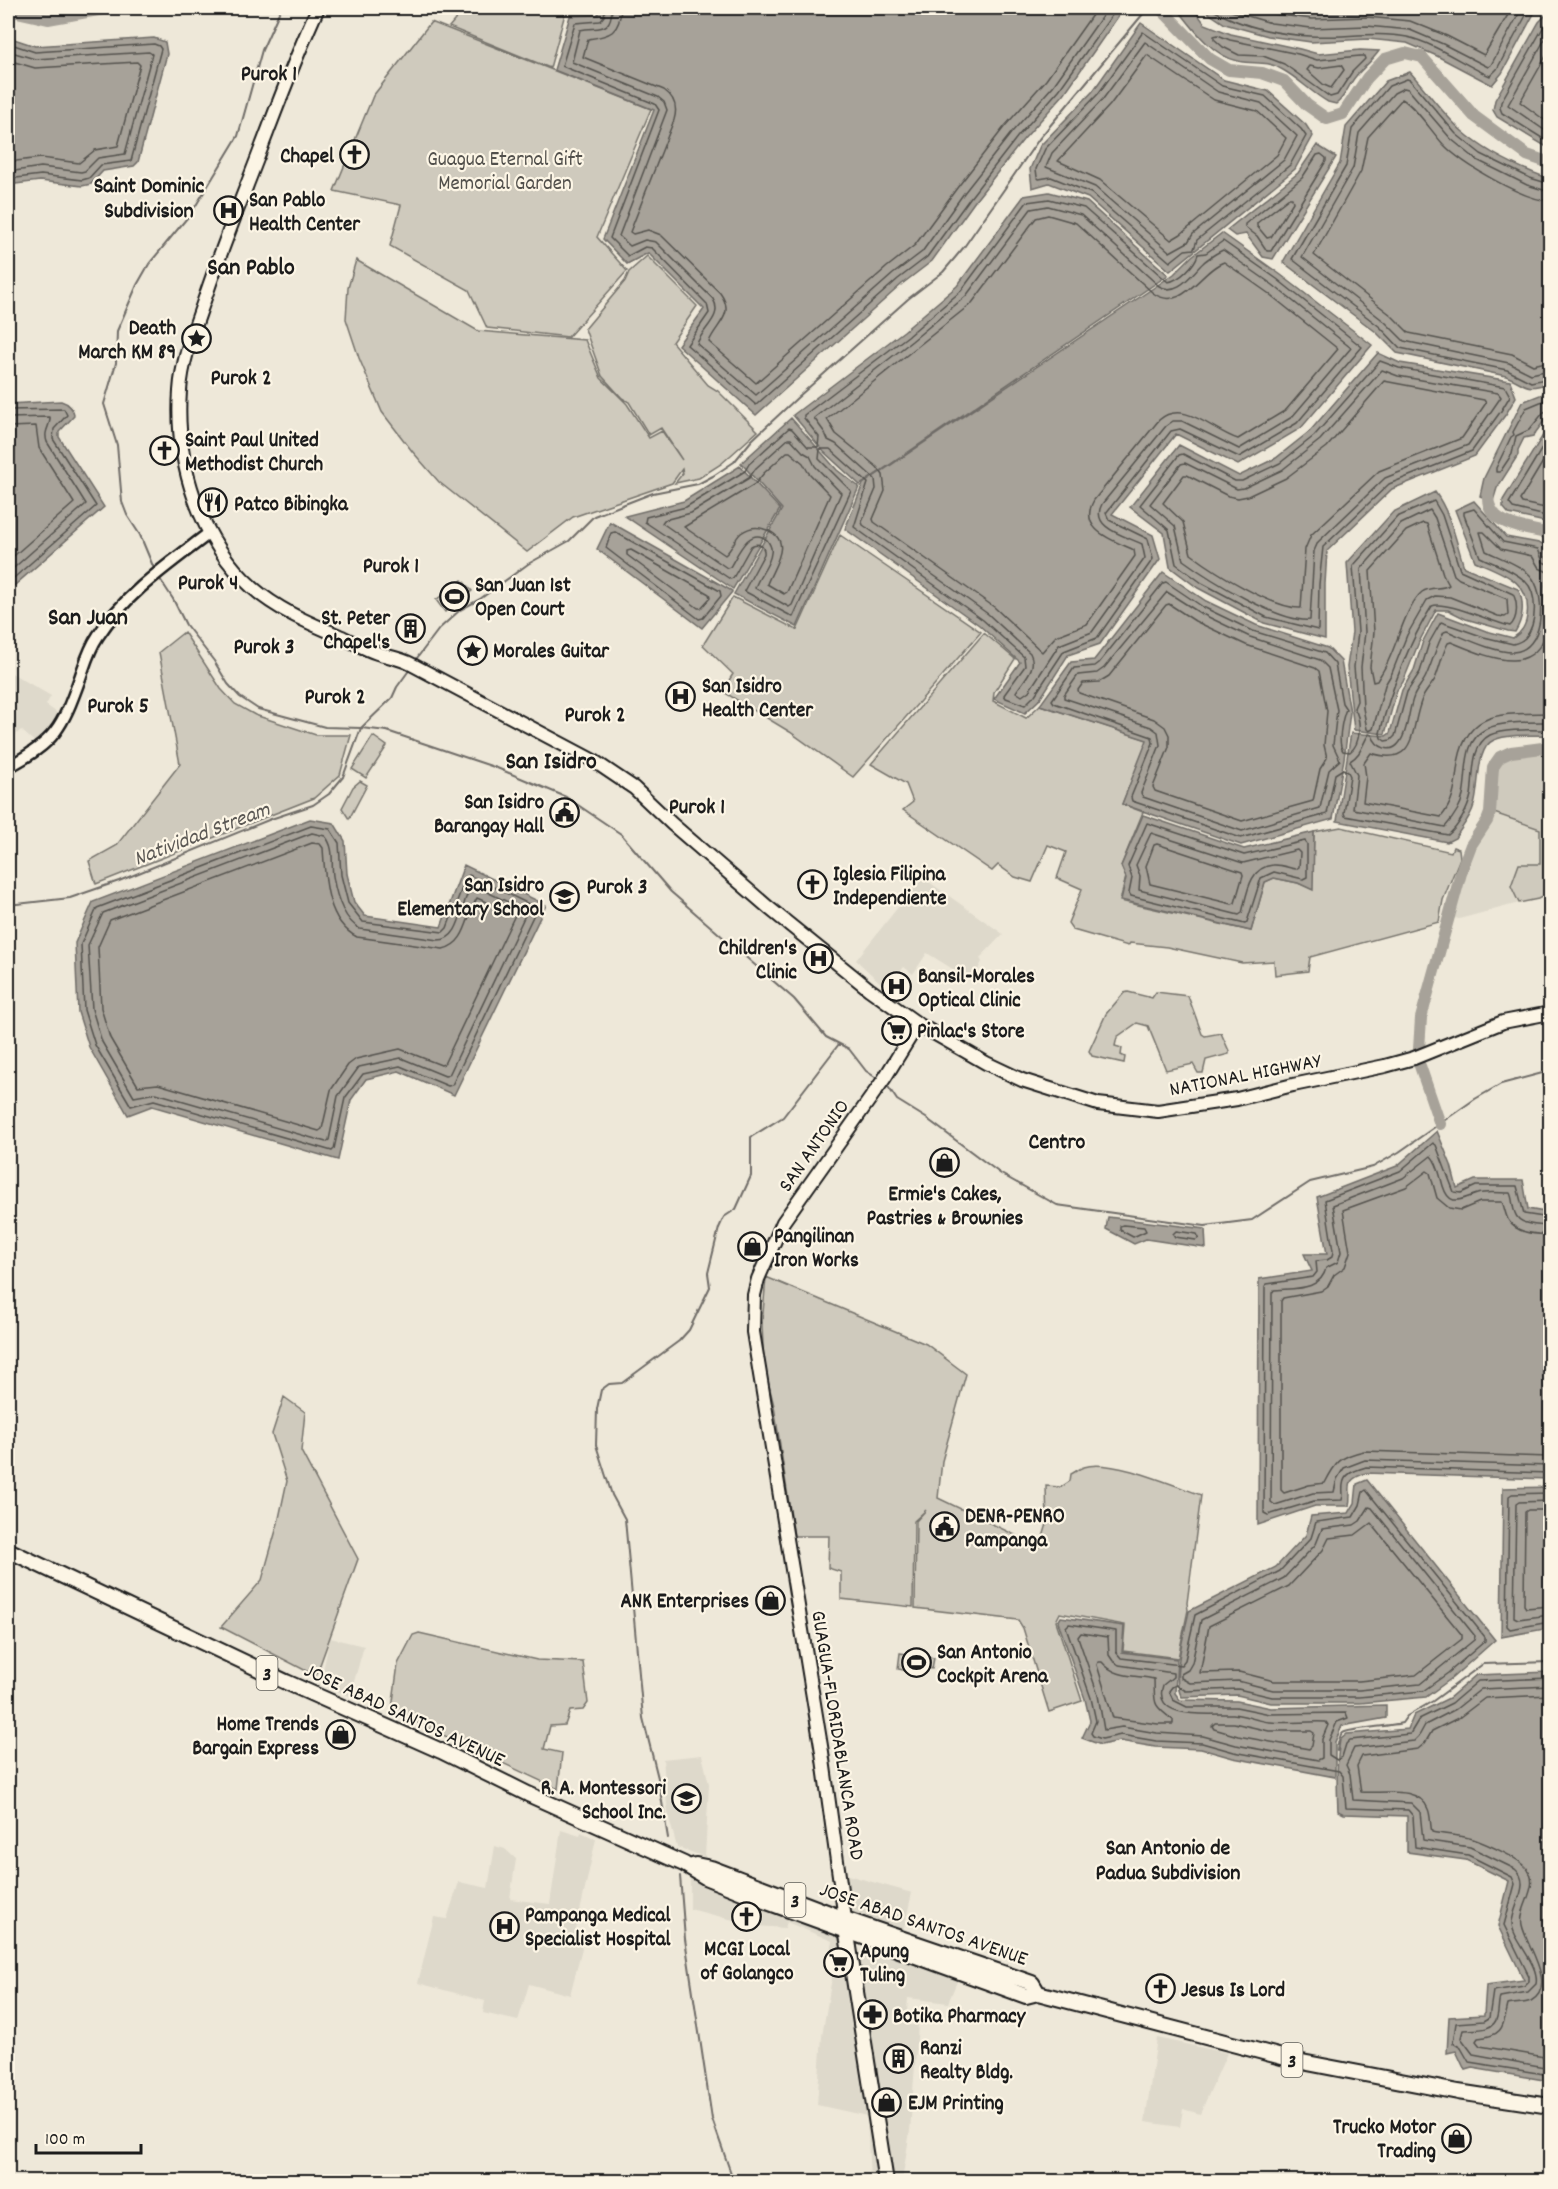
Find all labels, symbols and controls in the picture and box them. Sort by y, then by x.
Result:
district label: Purok 1 [241,60,297,91]
church icon: Chapel [339,139,371,171]
place label: Chapel [280,143,335,173]
park label: Guagua Eternal Gift Memorial Garden [427,146,583,200]
district label: Saint Dominic Subdivision [94,172,204,228]
place label: San Pablo Health Center [249,187,361,241]
hospital icon: San Pablo Health Center [212,195,244,227]
district label: San Pablo [207,252,295,286]
place label: Death March KM 89 [78,315,176,369]
place icon: Death March KM 89 [181,323,213,355]
district label: Purok 2 [210,364,272,395]
place label: Saint Paul United Methodist Church [185,427,324,481]
church icon: Saint Paul United Methodist Church [148,435,180,467]
restaurant icon: Patco Bibingka [197,487,229,519]
place label: Patco Bibingka [234,491,349,521]
district label: Purok 1 [363,552,419,583]
district label: Purok 4 [178,569,238,600]
place label: San Juan 1st Open Court [475,572,571,626]
sports icon: San Juan 1st Open Court [438,580,470,612]
district label: San Juan [48,602,128,636]
place label: St. Peter Chapel's [321,605,391,659]
building icon: St. Peter Chapel's [395,613,427,645]
district label: Purok 3 [233,633,295,664]
place icon: Morales Guitar [456,634,488,666]
place label: Morales Guitar [493,638,610,668]
place label: San Isidro Health Center [702,673,814,727]
hospital icon: San Isidro Health Center [665,681,697,713]
district label: Purok 2 [304,683,366,714]
district label: Purok 5 [87,692,149,723]
district label: Purok 2 [564,701,626,732]
district label: San Isidro [505,746,597,780]
place label: San Isidro Barangay Hall [434,789,545,843]
district label: Purok 1 [669,793,725,824]
water label: Natividad Stream [130,795,276,875]
public building icon: San Isidro Barangay Hall [549,797,581,829]
place label: Iglesia Filipina Independiente [833,861,947,915]
church icon: Iglesia Filipina Independiente [796,869,828,901]
place label: San Isidro Elementary School [397,872,545,926]
district label: Purok 3 [586,873,648,904]
school or university icon: San Isidro Elementary School [549,880,581,912]
place label: Children's Clinic [719,935,798,989]
hospital icon: Children's Clinic [802,943,834,975]
place label: Bansil-Morales Optical Clinic [918,963,1035,1017]
hospital icon: Bansil-Morales Optical Clinic [881,971,913,1003]
supermarket icon: Pinlac's Store [880,1014,912,1046]
place label: Pinlac's Store [917,1018,1025,1048]
street label: NATIONAL HIGHWAY [1167,1047,1325,1106]
street label: SAN ANTONIO [772,1094,858,1199]
district label: Centro [1029,1128,1086,1159]
shop icon: Ermie's Cakes, Pastries & Brownies [929,1146,961,1178]
place label: Ermie's Cakes, Pastries & Brownies [867,1181,1024,1235]
place label: Pangilinan Iron Works [774,1223,859,1277]
shop icon: Pangilinan Iron Works [737,1231,769,1263]
place label: DENR-PENRO Pampanga [965,1503,1065,1557]
public building icon: DENR-PENRO Pampanga [928,1511,960,1543]
shop icon: ANK Enterprises [754,1584,786,1616]
place label: ANK Enterprises [620,1588,749,1618]
street label: GUAGUA-FLORIDABLANCA ROAD [801,1609,871,1863]
place label: San Antonio Cockpit Arena [937,1639,1049,1693]
sports icon: San Antonio Cockpit Arena [900,1647,932,1679]
road number: 3 [256,1656,278,1690]
street label: JOSE ABAD SANTOS AVENUE [298,1657,510,1777]
place label: Home Trends Bargain Express [192,1711,319,1765]
shop icon: Home Trends Bargain Express [324,1719,356,1751]
place label: R. A. Montessori School Inc. [541,1775,666,1829]
school or university icon: R. A. Montessori School Inc. [671,1783,703,1815]
district label: San Antonio de Padua Subdivision [1096,1834,1240,1890]
street label: JOSE ABAD SANTOS AVENUE [815,1876,1032,1976]
road number: 3 [784,1883,806,1917]
church icon: MCGI Local of Golangco [731,1901,763,1933]
place label: Pampanga Medical Specialist Hospital [525,1902,672,1956]
hospital icon: Pampanga Medical Specialist Hospital [488,1910,520,1942]
place label: MCGI Local of Golangco [700,1936,794,1990]
place label: Apung Tuling [860,1938,909,1992]
supermarket icon: Apung Tuling [823,1946,855,1978]
church icon: Jesus Is Lord [1144,1973,1176,2005]
place label: Jesus Is Lord [1181,1977,1285,2007]
pharmacy icon: Botika Pharmacy [856,1999,888,2031]
place label: Botika Pharmacy [893,2003,1027,2033]
place label: Ranzi Realty Bldg. [920,2035,1013,2089]
building icon: Ranzi Realty Bldg. [883,2043,915,2075]
road number: 3 [1282,2043,1302,2077]
shop icon: EJM Printing [871,2086,903,2118]
place label: EJM Printing [908,2090,1004,2120]
place label: Trucko Motor Trading [1333,2114,1437,2168]
scale bar [36,2117,141,2155]
shop icon: Trucko Motor Trading [1441,2122,1473,2154]
text: 100 m [45,2128,85,2153]

